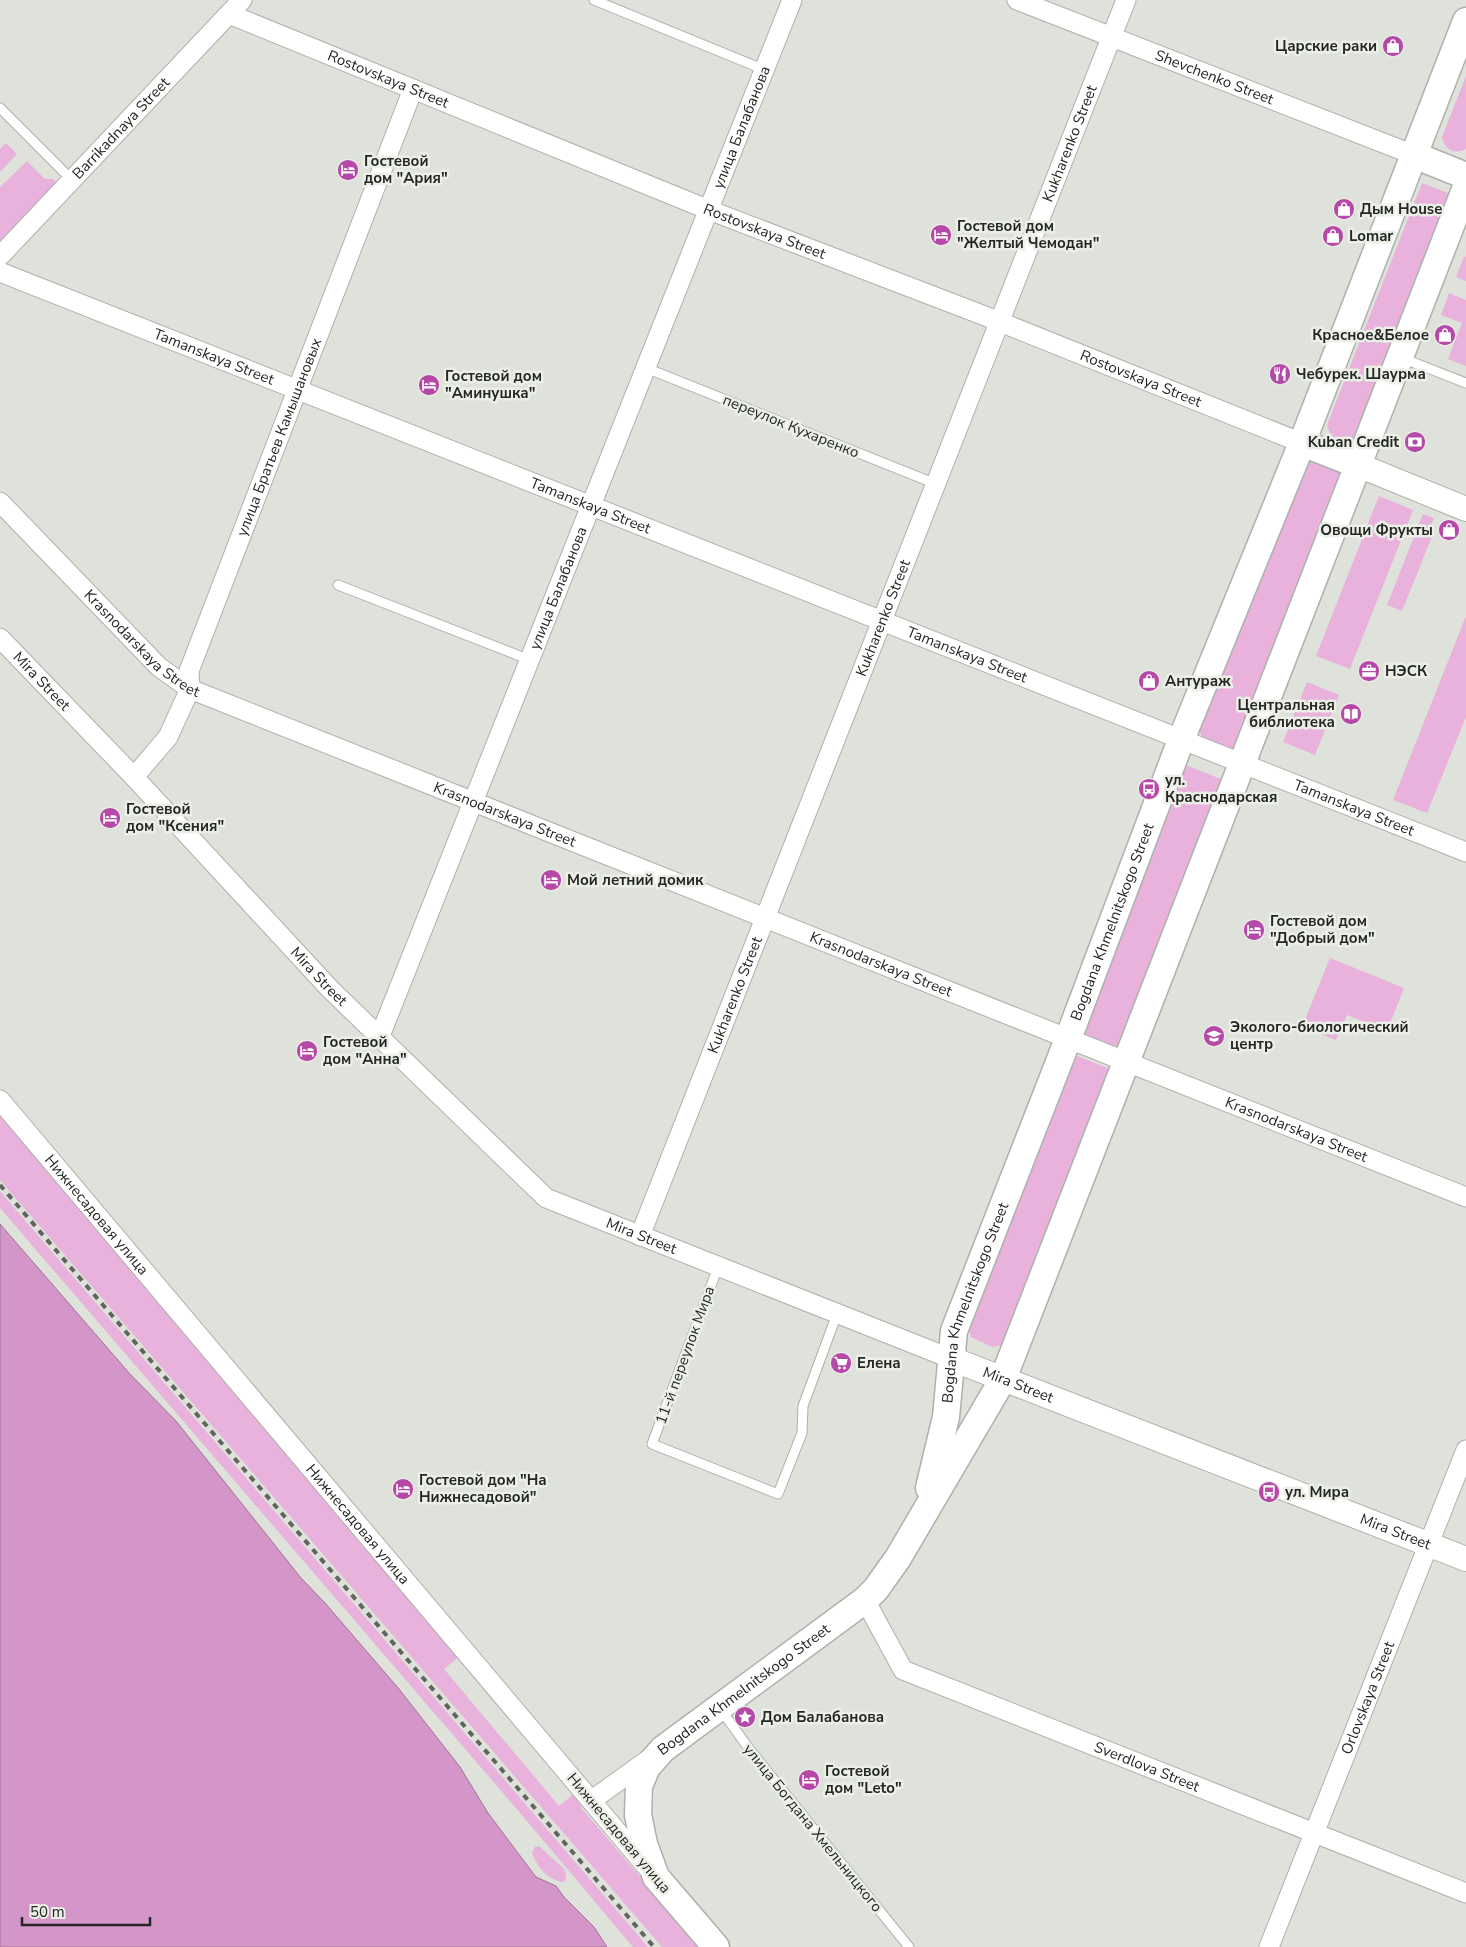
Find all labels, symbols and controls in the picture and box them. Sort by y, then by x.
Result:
shop icon: Царские раки [1381,34,1405,58]
place label: Царские раки [1275,36,1377,56]
street label: Rostovskaya Street [325,45,453,113]
street label: Shevchenko Street [1152,45,1277,110]
street label: улица Балабанова [708,63,775,192]
street label: Barrikadnaya Street [68,72,174,183]
street label: Kukharenko Street [1038,81,1102,205]
place label: Гостевой дом "Ария" [364,151,448,188]
hotel icon: Гостевой дом "Ария" [336,158,360,182]
shop icon: Дым House [1332,197,1356,221]
street label: Rostovskaya Street [700,199,829,264]
place label: Дым House [1360,199,1442,219]
place label: Гостевой дом "Желтый Чемодан" [957,216,1099,253]
hotel icon: Гостевой дом "Желтый Чемодан" [929,223,953,247]
shop icon: Lomar [1321,224,1345,248]
place label: Lomar [1349,226,1393,246]
shop icon: Красное&Белое [1433,323,1457,347]
street label: Tamanskaya Street [151,324,278,390]
place label: Красное&Белое [1312,325,1429,345]
street label: улица Братьев Камышановых [232,335,326,539]
street label: Rostovskaya Street [1077,345,1205,412]
restaurant icon: Чебурек. Шаурма [1268,362,1292,386]
place label: Чебурек. Шаурма [1296,364,1426,384]
place label: Гостевой дом "Аминушка" [445,366,542,403]
hotel icon: Гостевой дом "Аминушка" [417,373,441,397]
street label: переулок Кухаренко [720,390,862,462]
bank icon: Kuban Credit [1403,430,1427,454]
place label: Kuban Credit [1308,432,1399,452]
street label: Tamanskaya Street [527,473,654,539]
shop icon: Овощи Фрукты [1437,518,1461,542]
place label: Овощи Фрукты [1320,520,1433,540]
street label: улица Балабанова [525,524,592,653]
street label: Kukharenko Street [851,556,915,679]
street label: Krasnodarskaya Street [80,585,203,702]
street label: Tamanskaya Street [904,622,1031,688]
street label: Mira Street [9,647,75,715]
office icon: НЭСК [1357,659,1381,683]
place label: НЭСК [1385,661,1428,681]
shop icon: Антураж [1137,669,1161,693]
place label: Антураж [1165,671,1231,691]
place label: Центральная библиотека [1237,695,1335,732]
library icon: Центральная библиотека [1339,702,1363,726]
place label: ул. Краснодарская [1165,770,1277,807]
street label: Tamanskaya Street [1291,775,1418,841]
street label: Krasnodarskaya Street [431,777,580,852]
bus stop icon: ул. Краснодарская [1137,777,1161,801]
place label: Гостевой дом "Ксения" [126,799,224,836]
hotel icon: Гостевой дом "Ксения" [98,806,122,830]
street label: Bogdana Khmelnitskogo Street [1066,820,1159,1024]
hotel icon: Мой летний домик [539,868,563,892]
place label: Мой летний домик [567,870,704,890]
place label: Гостевой дом "Добрый дом" [1270,911,1375,948]
hotel icon: Гостевой дом "Добрый дом" [1242,918,1266,942]
street label: Krasnodarskaya Street [807,927,956,1002]
street label: Kukharenko Street [703,933,767,1056]
street label: Mira Street [286,943,352,1011]
place label: Эколого-биологический центр [1230,1017,1409,1054]
school or university icon: Эколого-биологический центр [1202,1024,1226,1048]
place label: Гостевой дом "Анна" [323,1032,407,1069]
hotel icon: Гостевой дом "Анна" [295,1039,319,1063]
street label: Krasnodarskaya Street [1222,1092,1371,1167]
street label: Нижнесадовая улица [40,1150,153,1279]
street label: Bogdana Khmelnitskogo Street [937,1199,1014,1404]
street label: Mira Street [603,1213,680,1259]
street label: 11-й переулок Мира [651,1283,719,1427]
supermarket icon: Елена [829,1351,853,1375]
place label: Елена [857,1353,901,1373]
street label: Mira Street [980,1362,1057,1408]
street label: Нижнесадовая улица [301,1460,414,1589]
place label: Гостевой дом "На Нижнесадовой" [419,1470,547,1507]
hotel icon: Гостевой дом "На Нижнесадовой" [391,1477,415,1501]
bus stop icon: ул. Мира [1257,1480,1281,1504]
place label: ул. Мира [1285,1482,1349,1502]
street label: Mira Street [1357,1509,1435,1555]
street label: Bogdana Khmelnitskogo Street [653,1619,835,1760]
street label: Orlovskaya Street [1336,1638,1399,1757]
place icon: Дом Балабанова [733,1705,757,1729]
place label: Дом Балабанова [761,1707,884,1727]
street label: Sverdlova Street [1091,1737,1203,1797]
street label: улица Богдана Хмельницкого [739,1740,887,1916]
place label: Гостевой дом "Leto" [825,1761,902,1798]
hotel icon: Гостевой дом "Leto" [797,1768,821,1792]
street label: Нижнесадовая улица [563,1769,675,1897]
scale bar [22,1894,150,1926]
text: 50 m [30,1902,65,1922]

